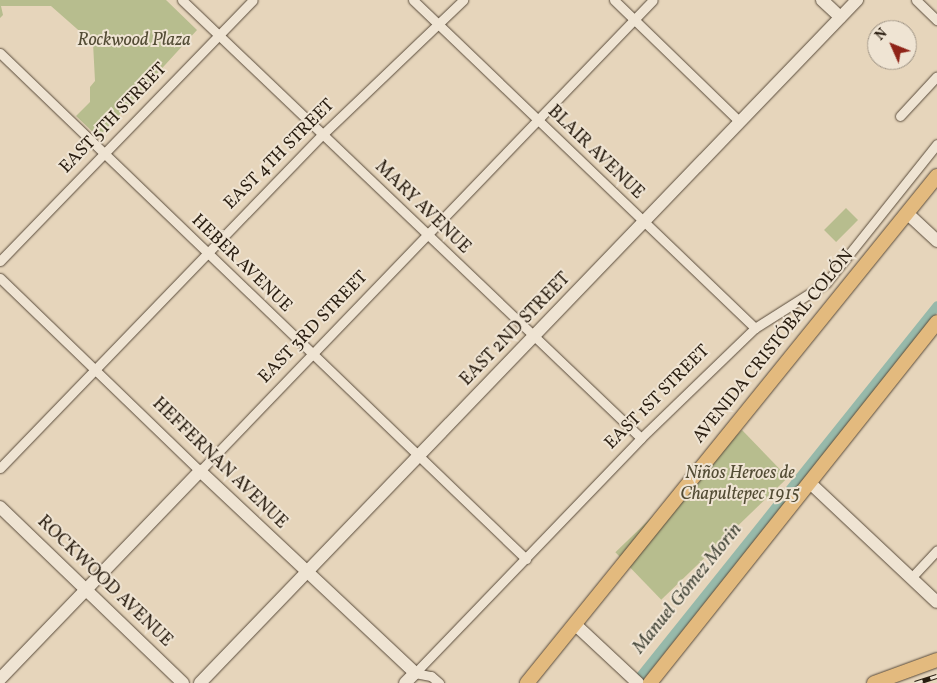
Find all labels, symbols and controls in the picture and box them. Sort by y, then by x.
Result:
north arrow [867,20,917,70]
text: N [871,25,892,45]
park label: Rockwood Plaza [77,30,191,52]
street label: EAST 5TH STREET [56,59,172,179]
street label: EAST 4TH STREET [220,95,340,215]
street label: BLAIR AVENUE [542,102,648,204]
street label: MARY AVENUE [369,157,475,259]
street label: HEBER AVENUE [186,210,296,318]
street label: AVENIDA CRISTÓBAL COLÓN [689,246,859,448]
street label: EAST 3RD STREET [255,267,373,389]
street label: EAST 2ND STREET [456,269,576,391]
street label: EAST 1ST STREET [601,341,715,455]
street label: HEFFERNAN AVENUE [147,394,291,534]
park label: Niños Heroes de Chapultepec 1915 [680,464,800,506]
street label: ROCKWOOD AVENUE [32,512,176,652]
water label: Manuel Gómez Morin [628,519,748,659]

